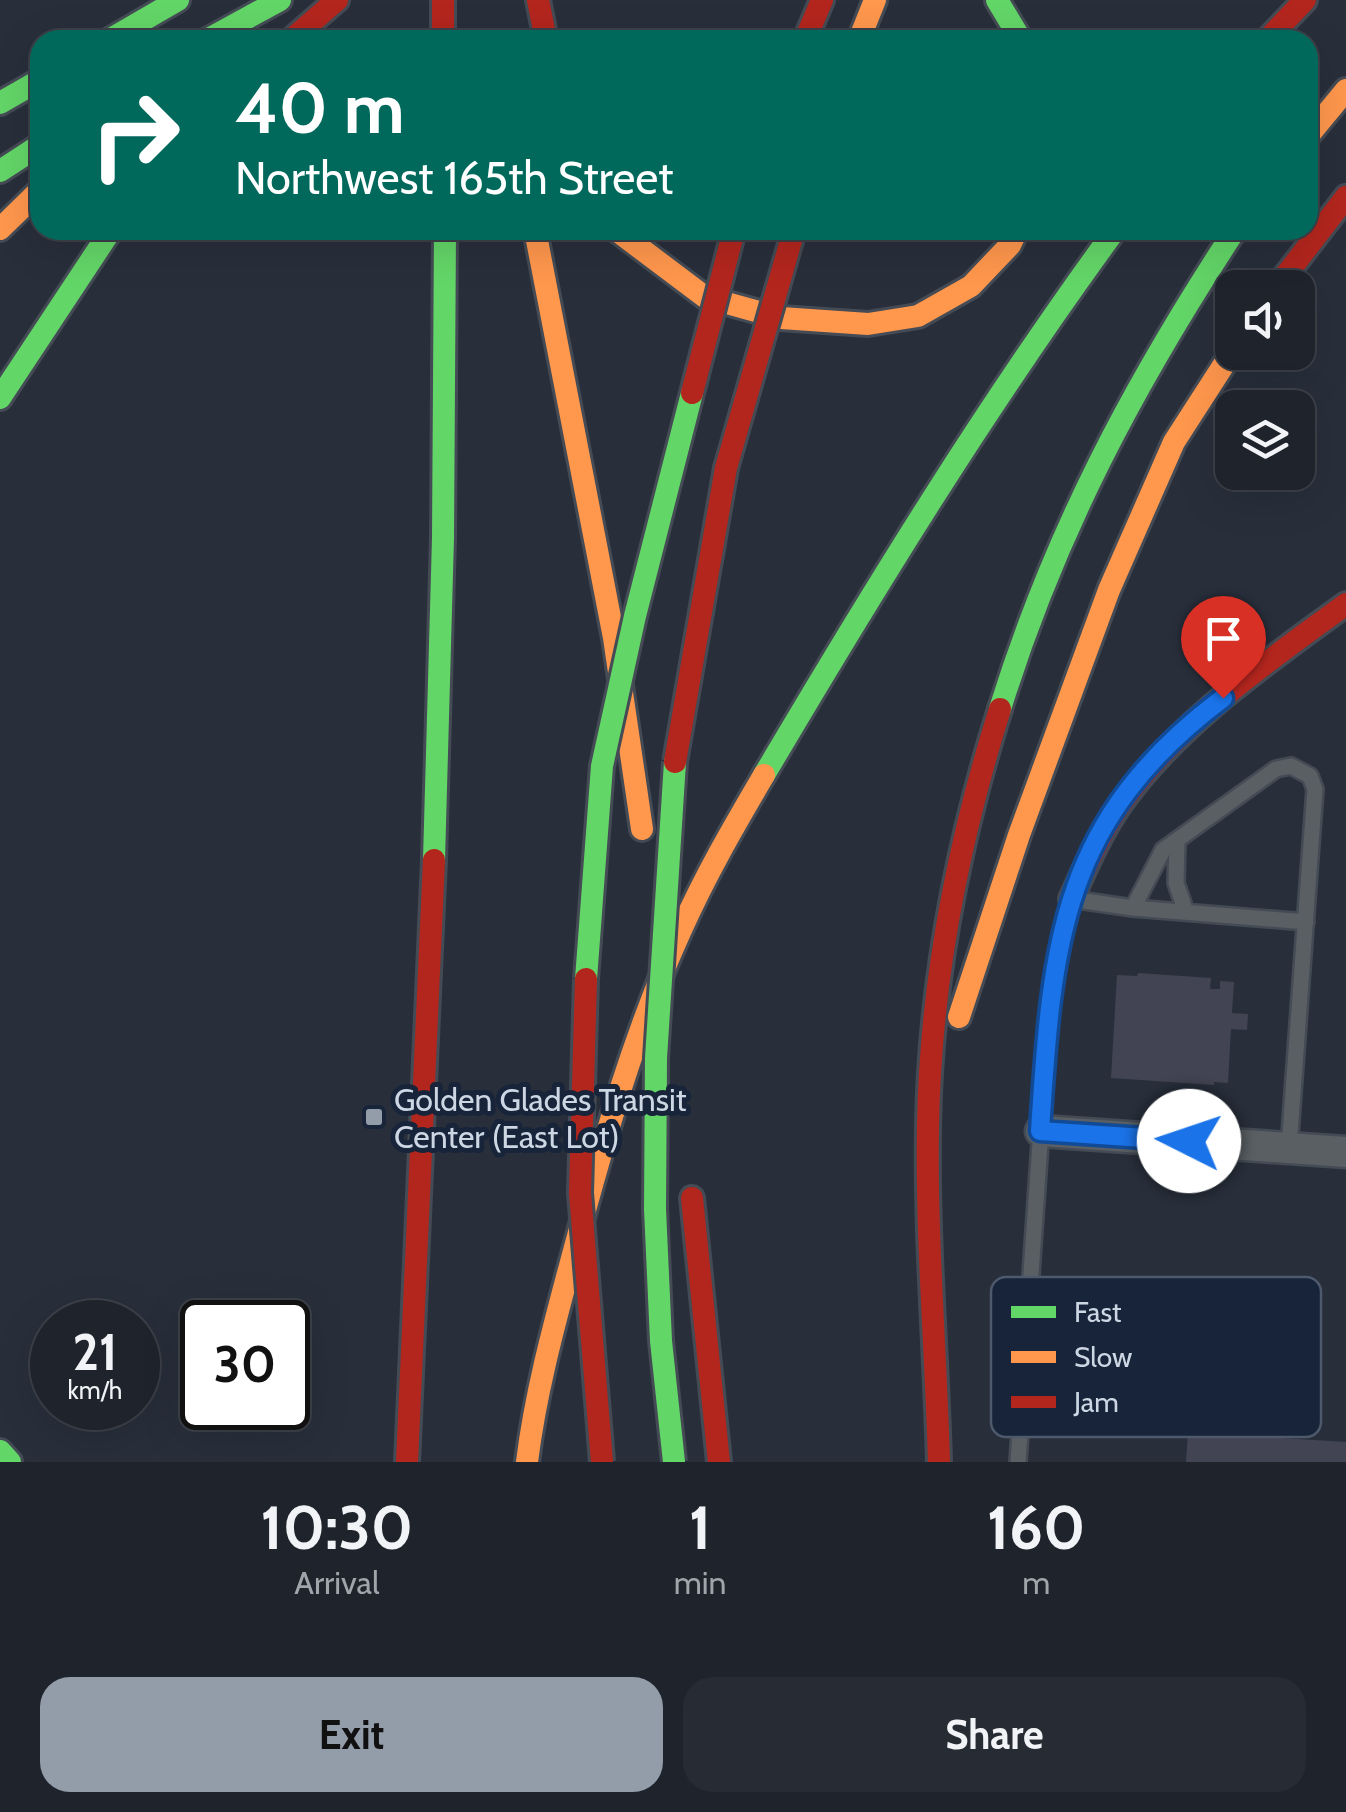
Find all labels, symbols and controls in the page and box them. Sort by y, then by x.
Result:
text: 40 m [235,65,404,151]
icon: right [70,70,200,200]
text: Northwest 165th Street [235,151,673,205]
map controls [1215,270,1315,490]
button: sound [1215,270,1315,370]
button: layers [1215,390,1315,490]
pin [1181,596,1266,699]
icon: arrive [1196,611,1251,666]
place label: Golden Glades Transit Center (East Lot) [394,1080,687,1156]
position arrow [1137,1089,1241,1193]
marker: Golden Glades Transit Center (East Lot) [363,1106,385,1128]
legend [991,1277,1321,1437]
text: Fast [1074,1295,1122,1329]
speed limit sign: 30 [180,1300,310,1430]
text: 21 [73,1322,117,1383]
text: Slow [1074,1340,1132,1374]
text: km/h [68,1375,122,1405]
text: Jam [1073,1385,1119,1419]
text: 10:30 [261,1491,413,1564]
text: 1 [689,1491,711,1564]
text: 160 [987,1491,1085,1564]
text: Arrival [294,1563,379,1602]
text: min [674,1563,727,1602]
text: m [1022,1563,1050,1602]
button: Exit [40,1677,663,1792]
button: Share [683,1677,1306,1792]

